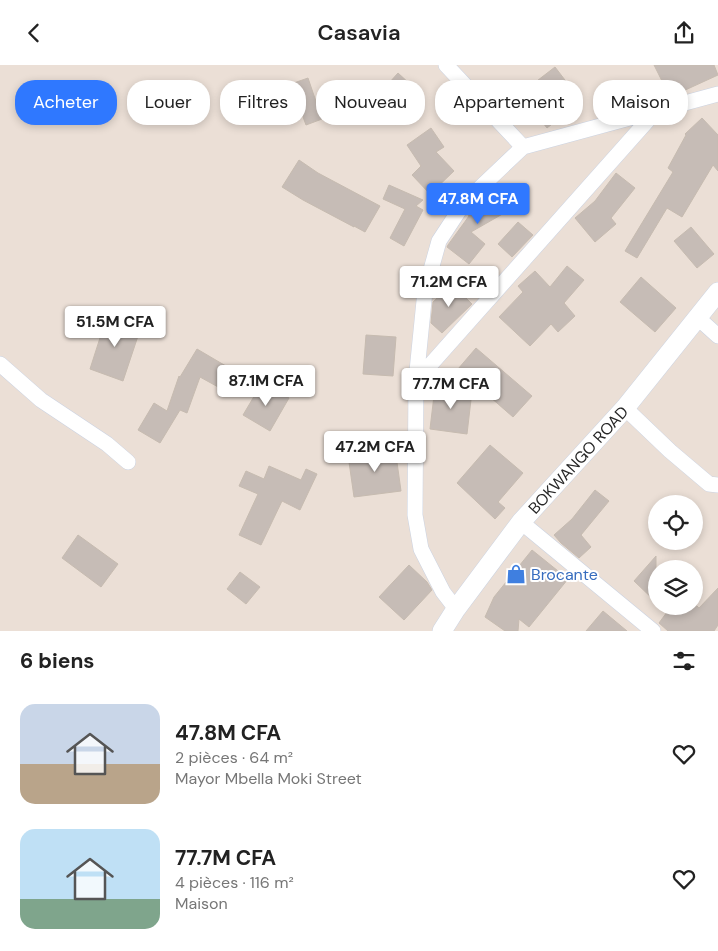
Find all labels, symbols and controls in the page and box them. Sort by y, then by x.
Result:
text: Casavia [317,18,401,47]
icon: back [20,19,48,47]
icon: share [670,19,698,47]
chip: Acheter [15,80,117,125]
chip: Louer [127,80,210,125]
chip: Filtres [220,80,306,125]
chip: Nouveau [316,80,425,125]
chip: Appartement [435,80,583,125]
chip: Maison [593,80,688,125]
pin: 47.8M CFA [421,183,535,225]
text: 47.8M CFA [438,188,518,209]
pin: 71.2M CFA [392,265,506,308]
text: 71.2M CFA [411,271,487,292]
pin: 51.5M CFA [58,305,172,348]
text: 51.5M CFA [76,311,154,332]
pin: 87.1M CFA [209,365,323,407]
pin: 77.7M CFA [394,367,508,410]
text: 87.1M CFA [228,370,304,391]
text: 77.7M CFA [412,373,490,394]
street label: BOKWANGO ROAD [523,401,632,518]
pin: 47.2M CFA [318,431,432,473]
text: 47.2M CFA [335,436,415,457]
map controls [648,495,703,615]
button: locate [648,495,703,550]
button: layers [648,560,703,615]
shop icon: Brocante [505,563,527,585]
place label: Brocante [531,564,598,585]
text: 6 biens [20,647,95,675]
icon: filters [670,647,698,675]
text: 47.8M CFA [175,719,281,747]
icon: home [60,724,120,784]
icon: heart [670,740,698,768]
text: 2 pièces · 64 m² [175,747,293,768]
text: Mayor Mbella Moki Street [175,768,362,789]
text: 77.7M CFA [175,844,276,872]
icon: home [60,849,120,909]
icon: heart [670,865,698,893]
text: 4 pièces · 116 m² [175,872,294,893]
text: Maison [175,893,228,914]

